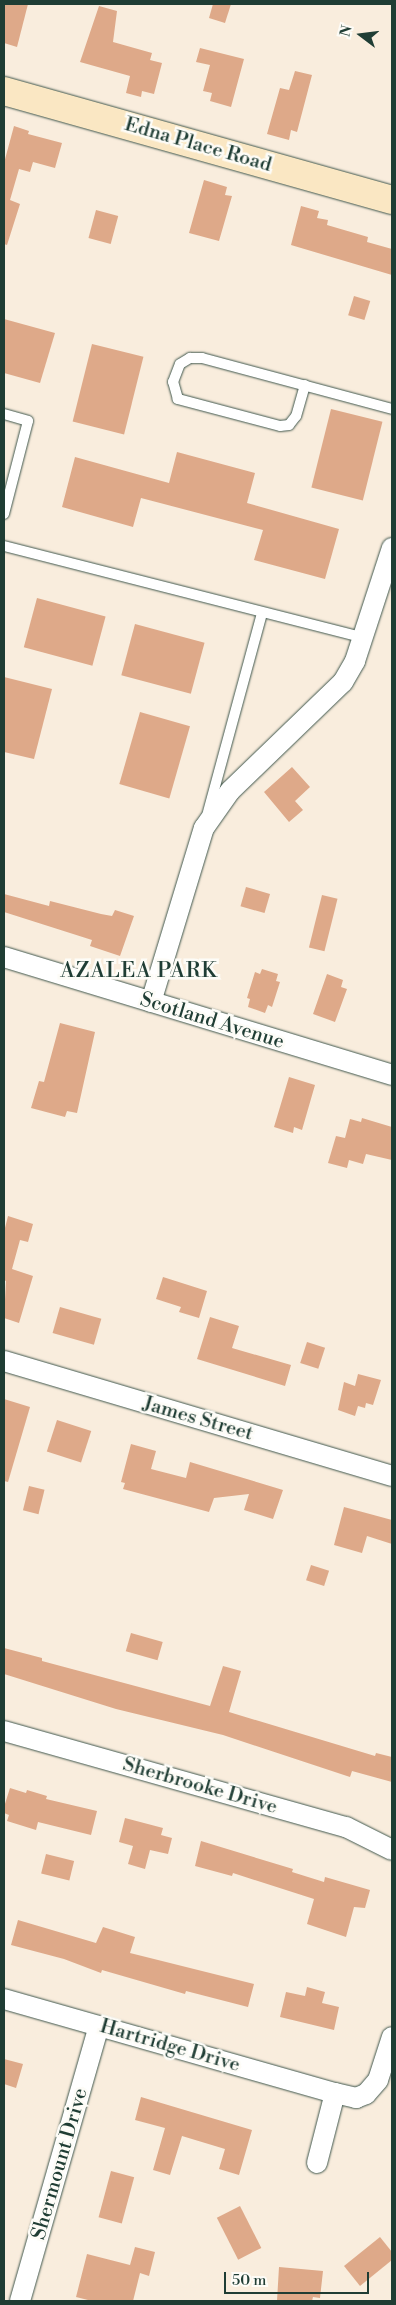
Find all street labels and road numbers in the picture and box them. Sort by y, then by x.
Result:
street label: Edna Place Road [122,113,274,177]
street label: Scotland Avenue [137,988,287,1054]
street label: James Street [140,1392,256,1446]
street label: Sherbrooke Drive [120,1752,280,1820]
street label: Hartridge Drive [97,2015,243,2077]
street label: Shermount Drive [27,2085,93,2243]

